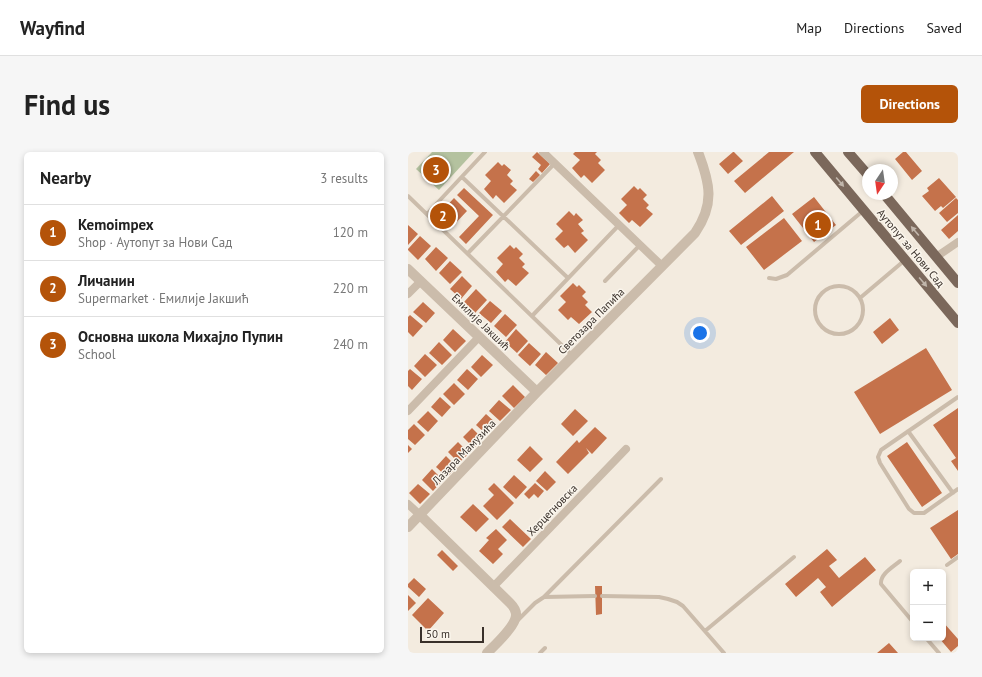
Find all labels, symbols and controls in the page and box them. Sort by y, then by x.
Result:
text: Wayfind [20,16,85,40]
text: Map [796,19,822,37]
text: Directions [844,19,904,37]
text: Saved [926,19,962,37]
button: Directions [861,85,958,123]
text: Find us [24,86,110,123]
pin: 3 [423,155,449,185]
north arrow [862,164,898,200]
text: Nearby [40,167,91,189]
text: 3 results [320,170,368,187]
one-way arrow [835,177,844,187]
pin: 2 [430,201,456,231]
street label: Аутопут за Нови Сад [874,206,948,290]
pin: 1 [805,210,831,240]
text: Kemoimpex [78,215,154,234]
text: 1 [49,224,57,241]
text: 120 m [333,224,368,241]
one-way arrow [910,226,919,237]
text: Shop · Аутопут за Нови Сад [78,234,232,251]
text: Личанин [78,271,135,290]
one-way arrow [919,276,928,287]
text: 2 [49,280,57,297]
text: 220 m [333,280,368,297]
street label: Светозара Папића [555,285,627,357]
text: Supermarket · Емилије Јакшић [78,290,249,307]
street label: Емилије Јакшић [449,291,513,353]
your location [690,323,710,343]
text: Основна школа Михајло Пупин [78,327,283,346]
text: 3 [49,336,57,353]
text: 240 m [333,336,368,353]
text: School [78,346,116,363]
street label: Лазара Мамузића [429,416,499,488]
street label: Херцегновска [524,481,580,539]
map controls [910,569,946,641]
button: + [910,569,946,605]
button: − [910,605,946,641]
scale bar [420,625,484,644]
text: 50 m [426,627,450,641]

